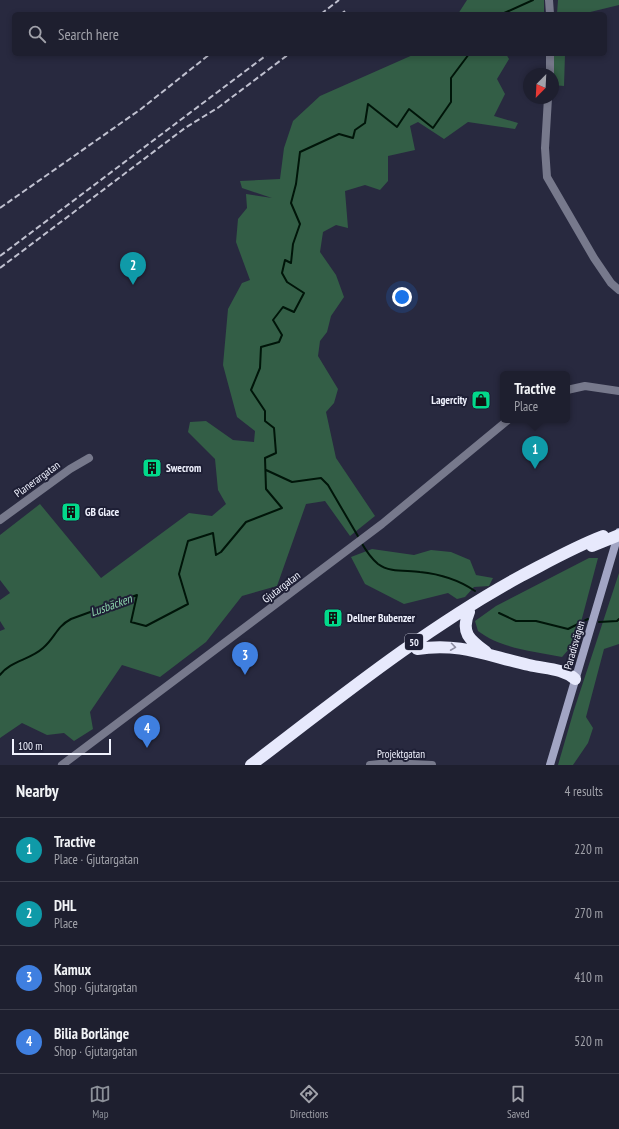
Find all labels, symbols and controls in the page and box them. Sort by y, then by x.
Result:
search box [12,12,607,56]
icon: search [26,23,48,45]
text: Search here [58,25,119,44]
north arrow [523,68,559,104]
pin: 2 [120,252,146,285]
your location [392,287,412,307]
popup [500,371,570,423]
text: Tractive [514,379,556,398]
shop icon: Lagercity [470,389,492,411]
place label: Lagercity [431,393,468,407]
text: Place [514,398,538,415]
pin: 1 [522,436,548,469]
building icon: Swecrom [141,457,163,479]
street label: Planerargatan [11,458,63,500]
place label: Swecrom [166,461,201,475]
building icon: GB Glace [60,501,82,523]
place label: GB Glace [85,505,119,519]
street label: Gjutargatan [259,568,303,606]
water label: Lusbäcken [88,590,135,619]
building icon: Dellner Bubenzer [322,607,344,629]
place label: Dellner Bubenzer [347,611,416,625]
street label: Paradisvägen [560,619,588,671]
road number: 50 [405,634,423,650]
pin: 3 [232,642,258,675]
one-way arrow [450,642,456,651]
pin: 4 [134,715,160,748]
scale bar [12,737,111,756]
text: 100 m [18,739,42,753]
street label: Projektgatan [377,747,425,761]
text: Nearby [16,780,59,802]
text: 4 results [564,783,603,800]
text: Tractive [54,832,96,851]
text: 1 [26,841,32,858]
text: 220 m [574,841,603,858]
text: Place · Gjutargatan [54,851,139,868]
text: DHL [54,896,76,915]
text: 2 [26,905,32,922]
text: 270 m [574,905,603,922]
text: Place [54,915,78,932]
text: Kamux [54,960,91,979]
text: 3 [26,969,32,986]
text: 410 m [574,969,603,986]
text: Shop · Gjutargatan [54,979,137,996]
text: Bilia Borlänge [54,1024,129,1043]
text: 4 [26,1033,32,1050]
text: 520 m [574,1033,603,1050]
text: Shop · Gjutargatan [54,1043,137,1060]
tab: Map [89,1083,111,1121]
tab: Directions [290,1083,328,1121]
tab: Saved [507,1083,530,1121]

